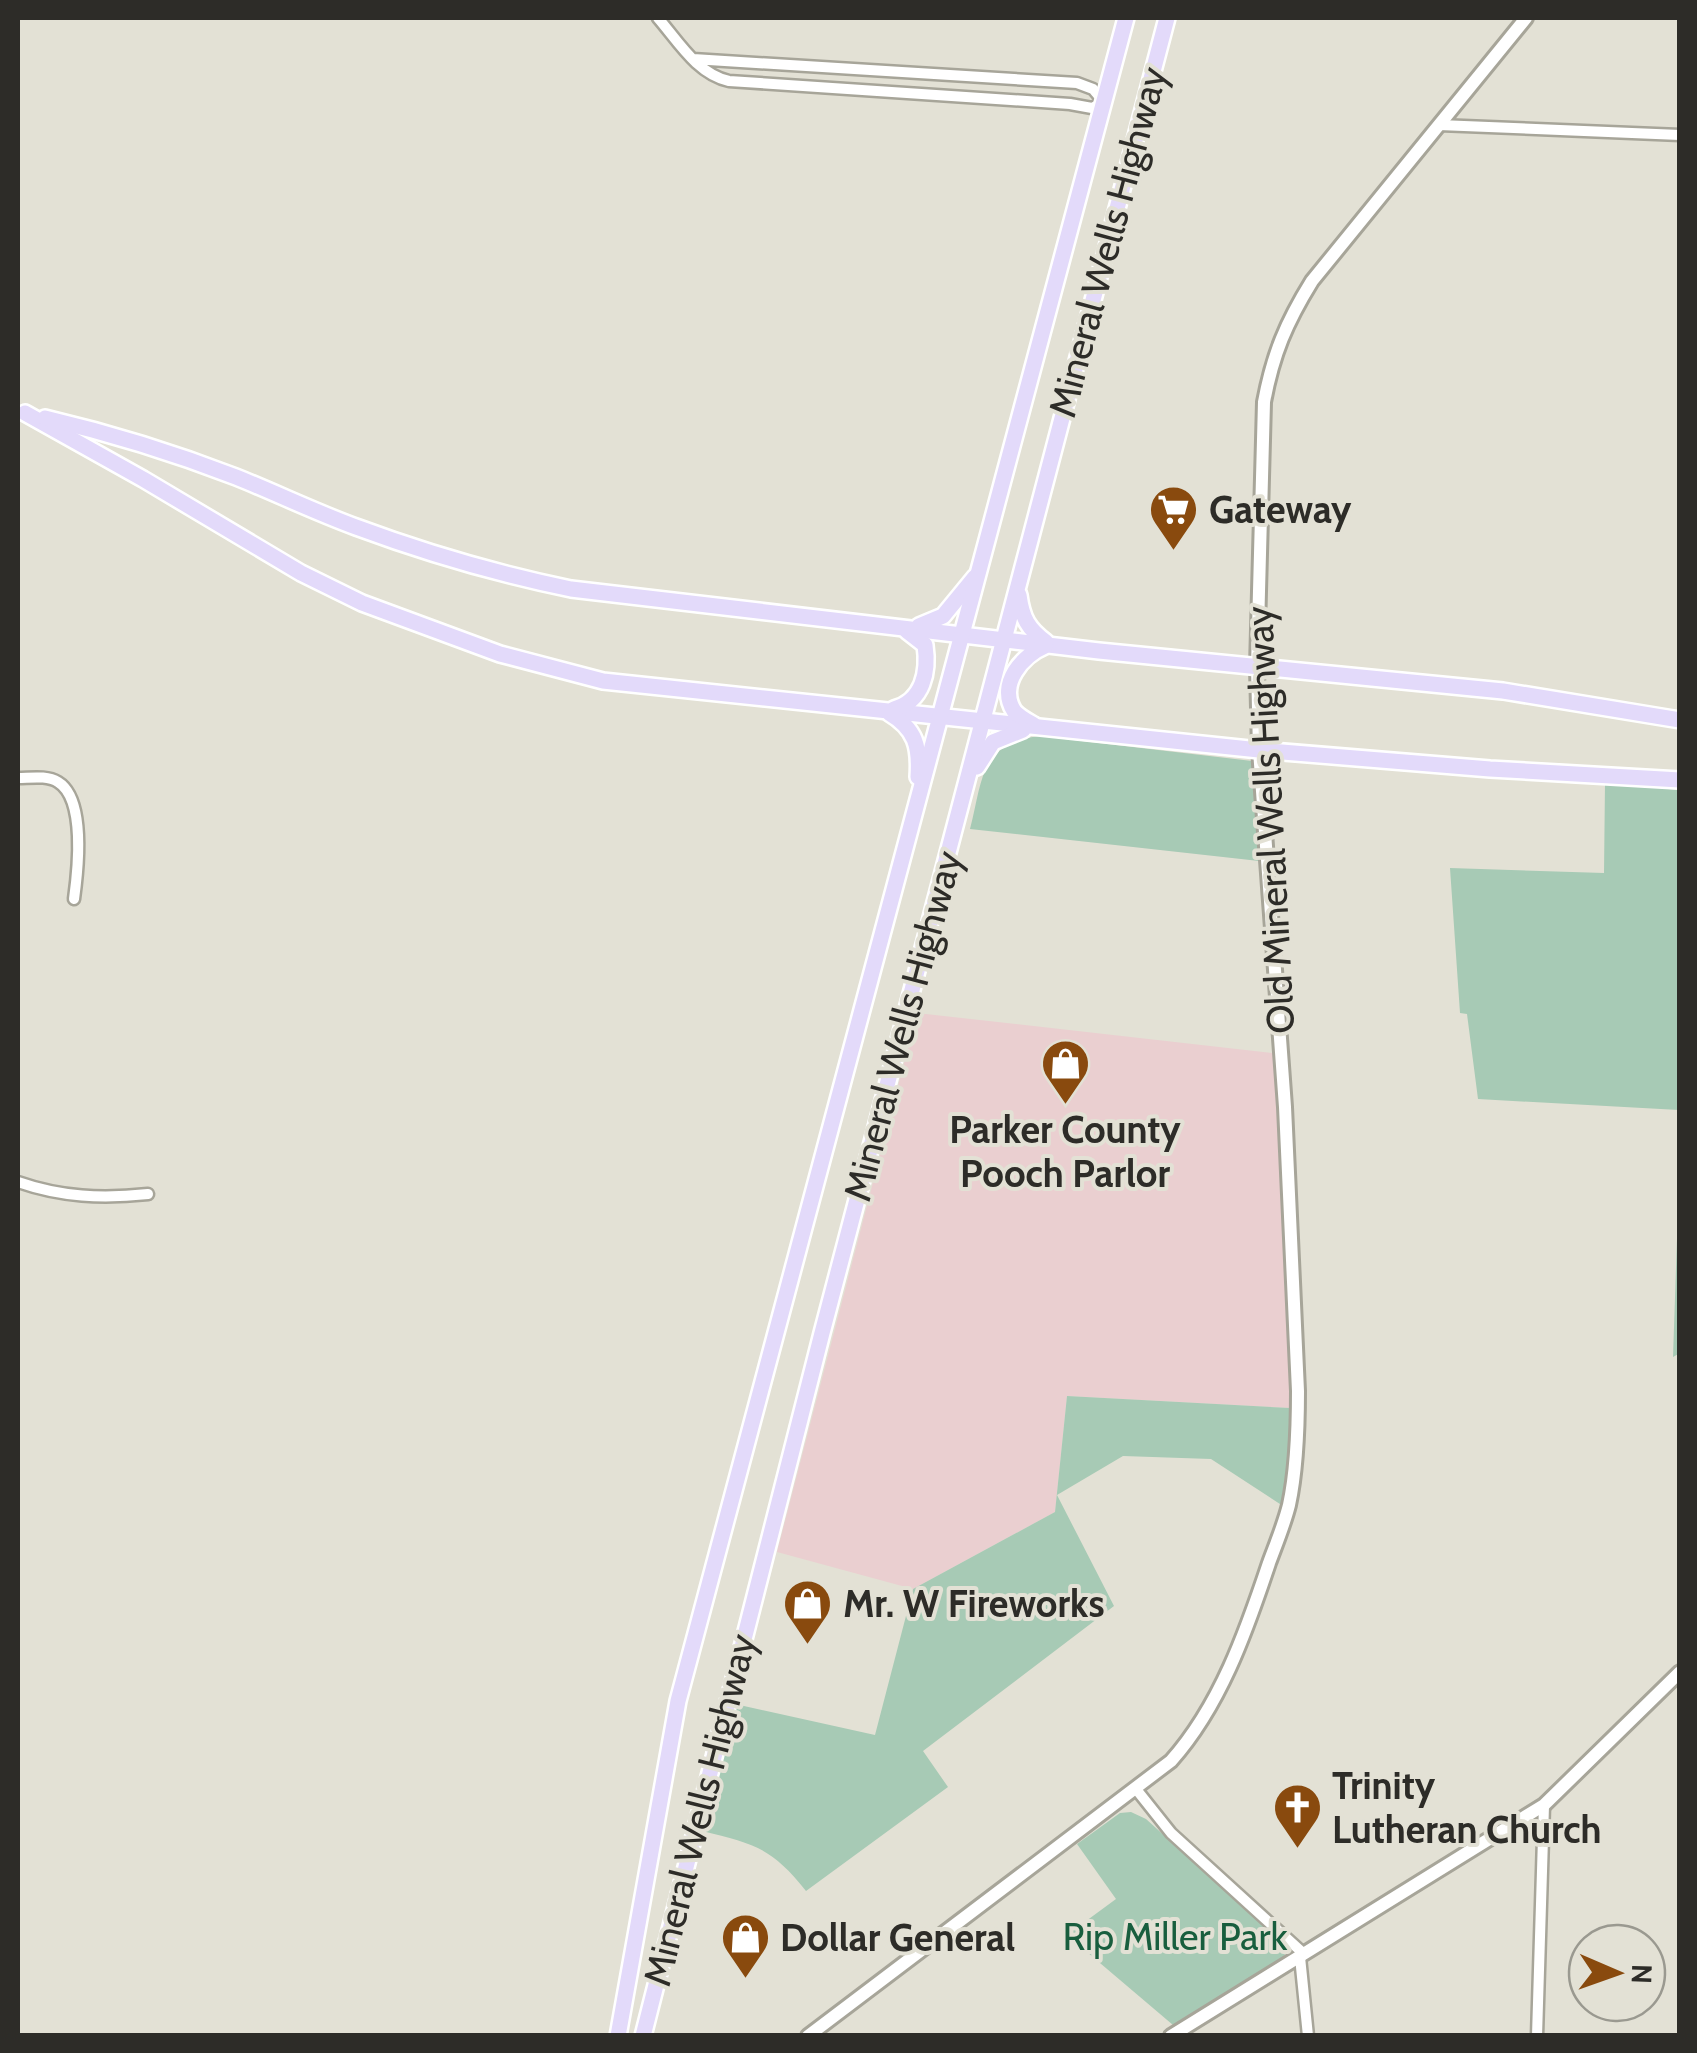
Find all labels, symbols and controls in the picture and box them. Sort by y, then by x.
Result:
street label: Mineral Wells Highway [1038,62,1177,422]
supermarket icon: Gateway [1148,484,1200,552]
place label: Gateway [1209,486,1352,533]
street label: Old Mineral Wells Highway [1235,605,1304,1035]
street label: Mineral Wells Highway [833,846,972,1206]
shop icon: Parker County Pooch Parlor [1039,1038,1091,1106]
place label: Parker County Pooch Parlor [949,1106,1181,1197]
shop icon: Mr. W Fireworks [782,1578,834,1646]
place label: Mr. W Fireworks [843,1580,1104,1627]
street label: Mineral Wells Highway [633,1629,766,1991]
place label: Trinity Lutheran Church [1332,1762,1601,1853]
church icon: Trinity Lutheran Church [1271,1782,1323,1850]
shop icon: Dollar General [719,1912,771,1980]
park label: Rip Miller Park [1062,1913,1288,1960]
place label: Dollar General [780,1914,1015,1961]
north arrow [1567,1923,1667,2023]
text: N [1625,1963,1659,1984]

